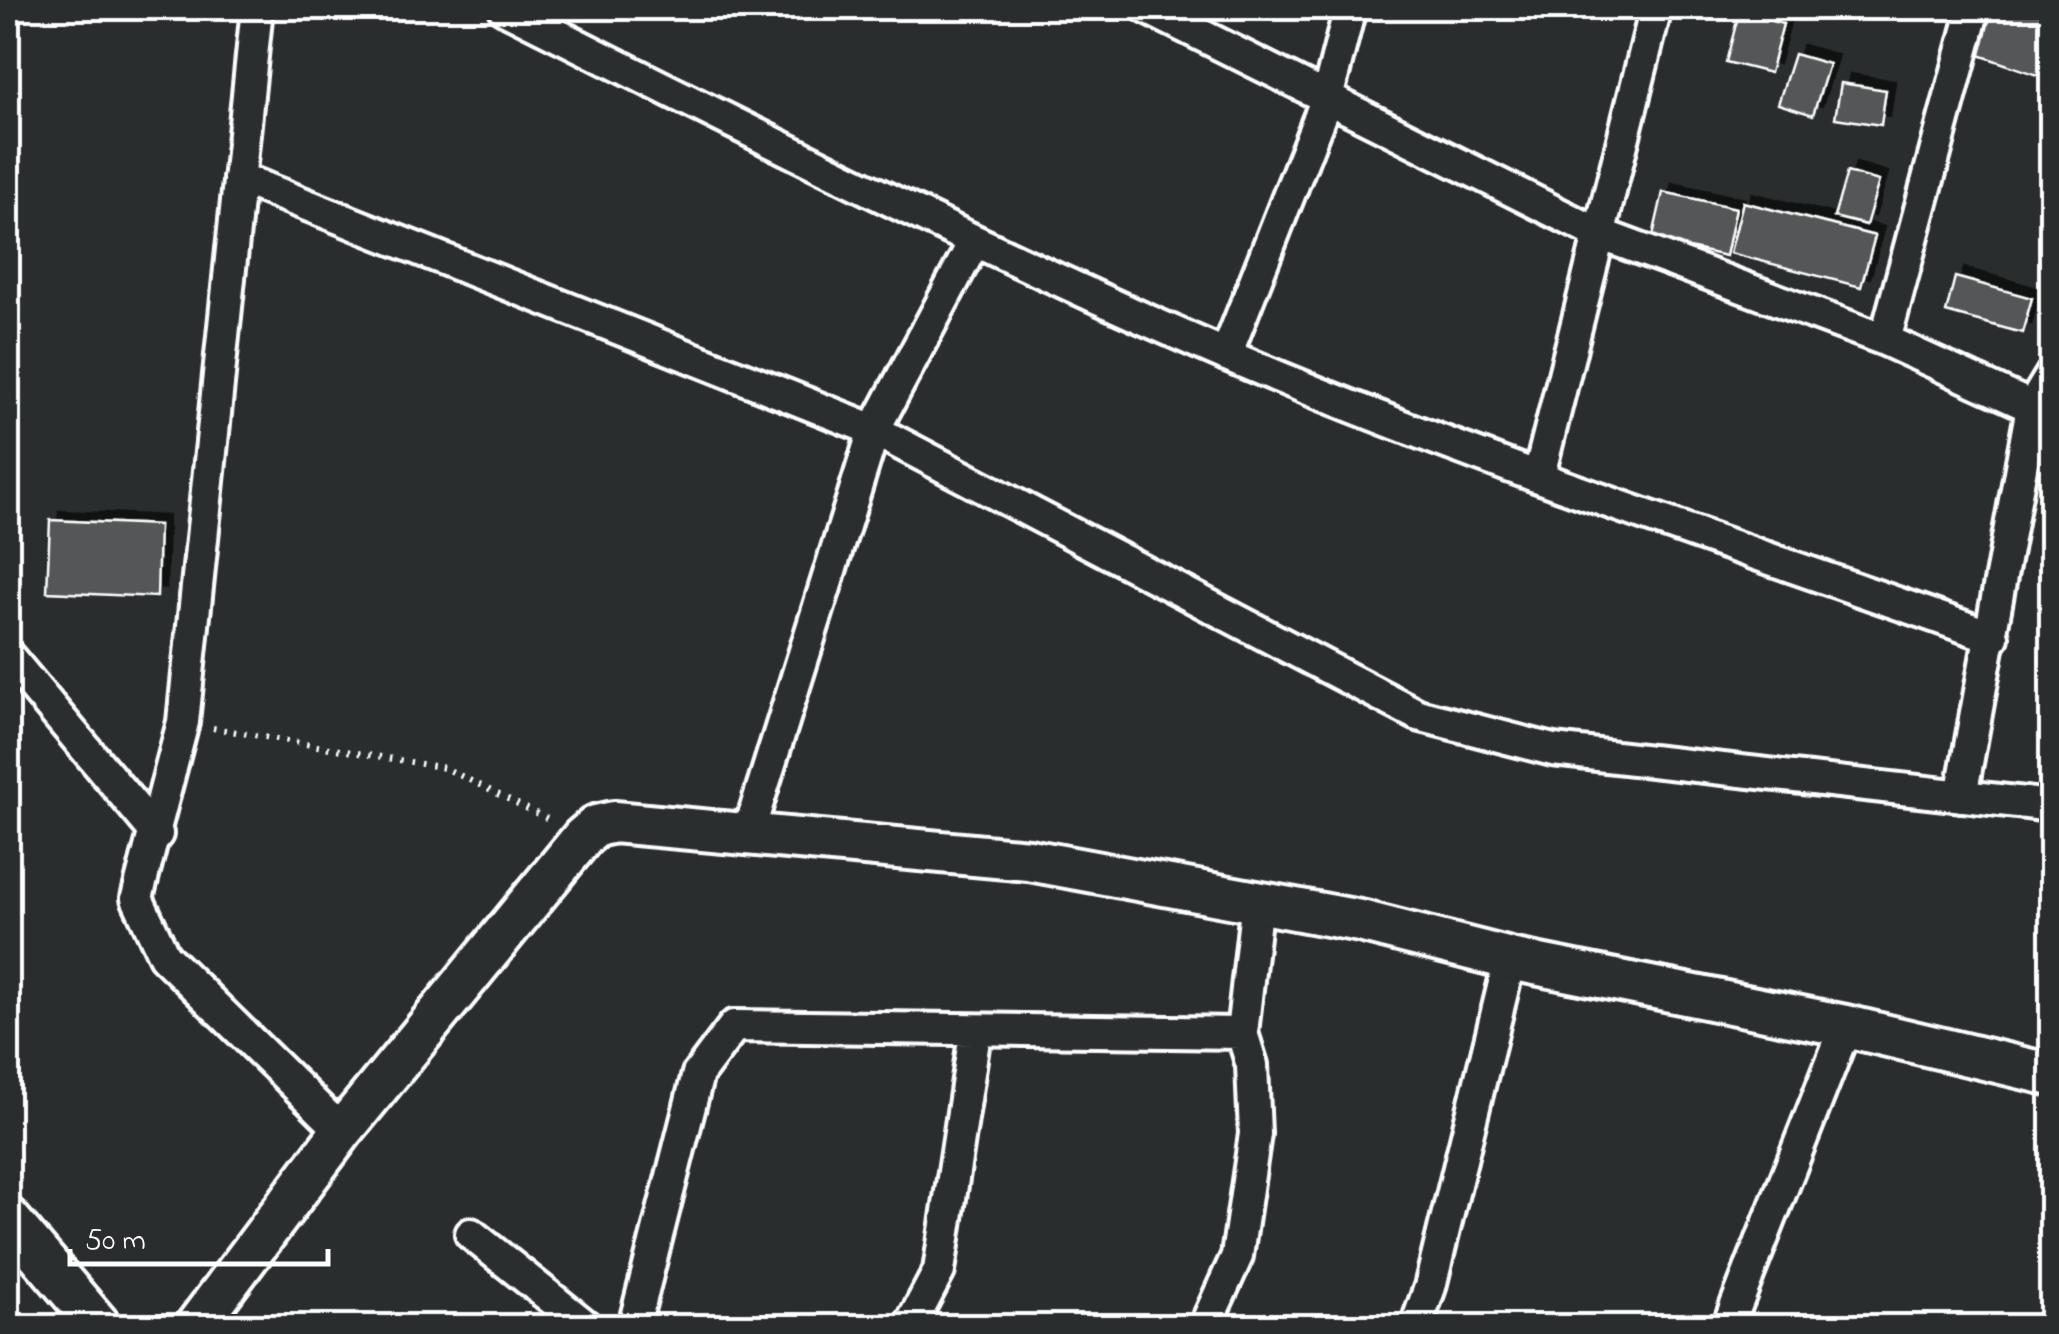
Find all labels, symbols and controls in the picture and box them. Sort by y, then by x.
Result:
scale bar [70,1204,328,1266]
text: 50 m [85,1220,146,1264]

